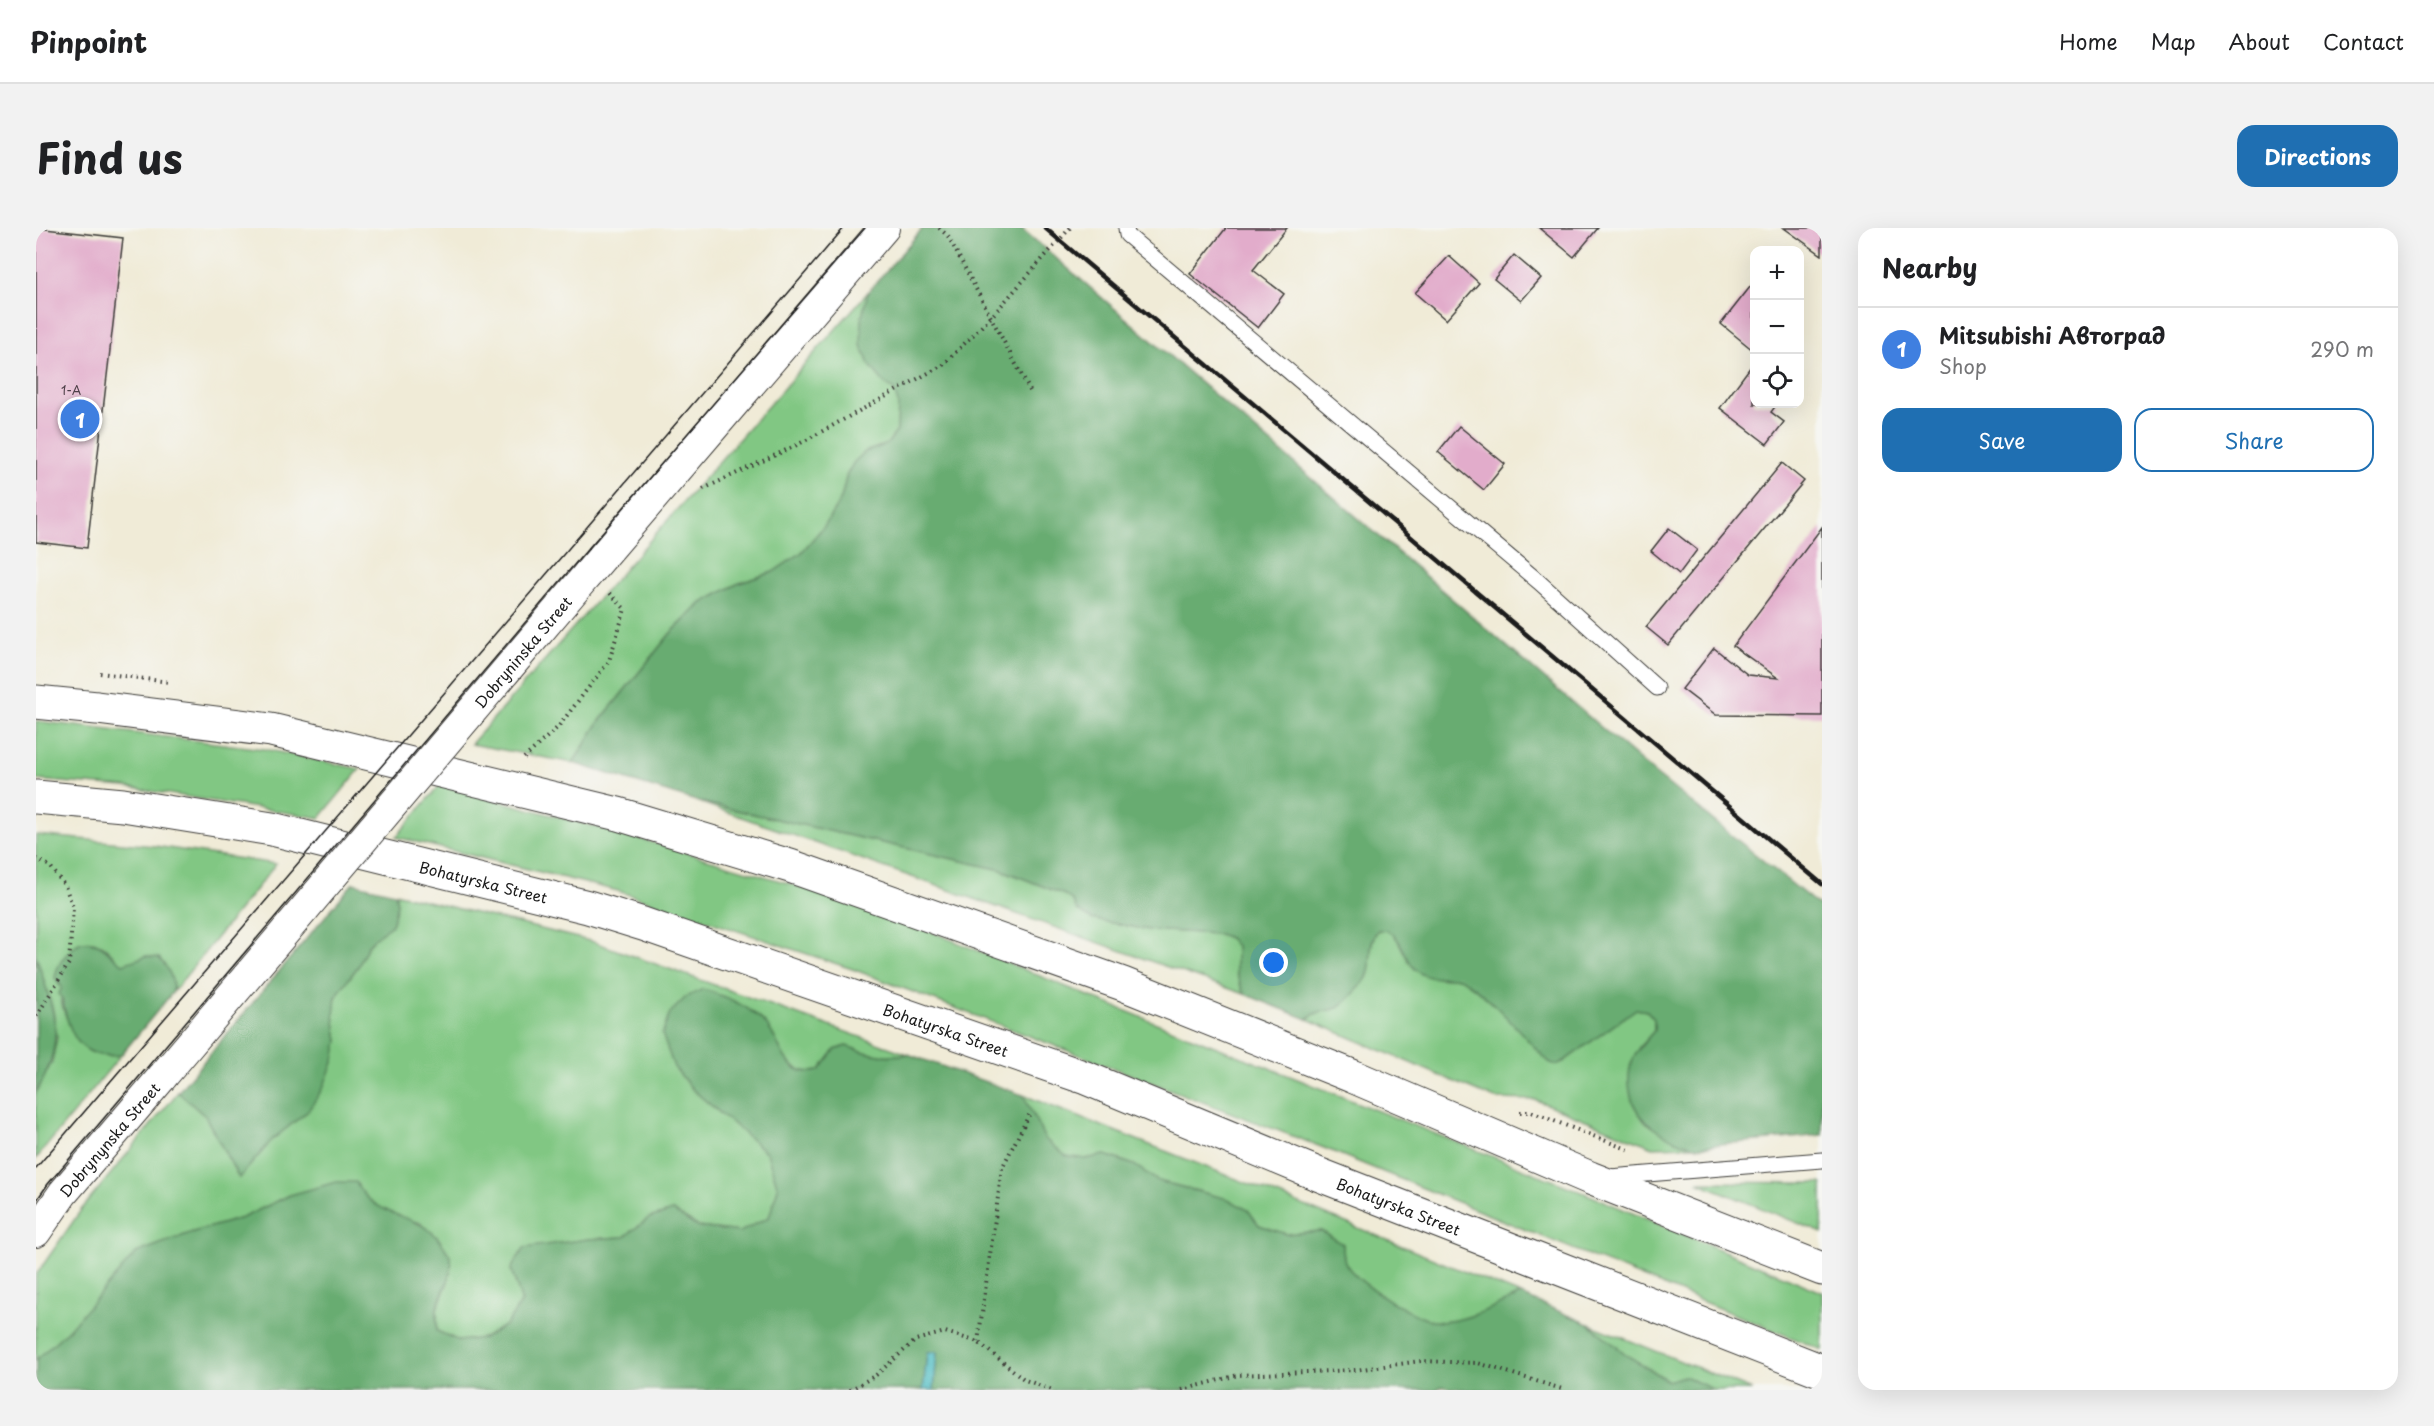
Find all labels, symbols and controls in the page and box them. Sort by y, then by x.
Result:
text: Pinpoint [30,20,147,63]
text: Home [2059,25,2118,57]
text: Map [2151,25,2196,57]
text: About [2229,25,2290,57]
text: Contact [2323,25,2404,57]
text: Find us [36,125,183,188]
button: Directions [2237,125,2398,187]
map controls [1750,246,1804,408]
button: + [1750,246,1804,300]
text: Nearby [1882,248,1977,287]
button: − [1750,300,1804,354]
text: Mitsubishi Автоград [1939,318,2165,351]
text: 1 [1897,334,1906,364]
text: 290 m [2310,334,2374,364]
text: Shop [1939,351,1987,381]
button: locate [1750,354,1804,408]
house number: 1-А [61,381,81,399]
pin: 1 [60,396,99,441]
button: Save [1882,408,2122,472]
button: Share [2134,408,2374,472]
street label: Dobryninska Street [468,590,577,713]
street label: Bohatyrska Street [417,854,550,908]
your location [1259,948,1288,977]
street label: Bohatyrska Street [880,997,1012,1062]
street label: Dobrynynska Street [53,1077,165,1202]
street label: Bohatyrska Street [1333,1171,1464,1240]

